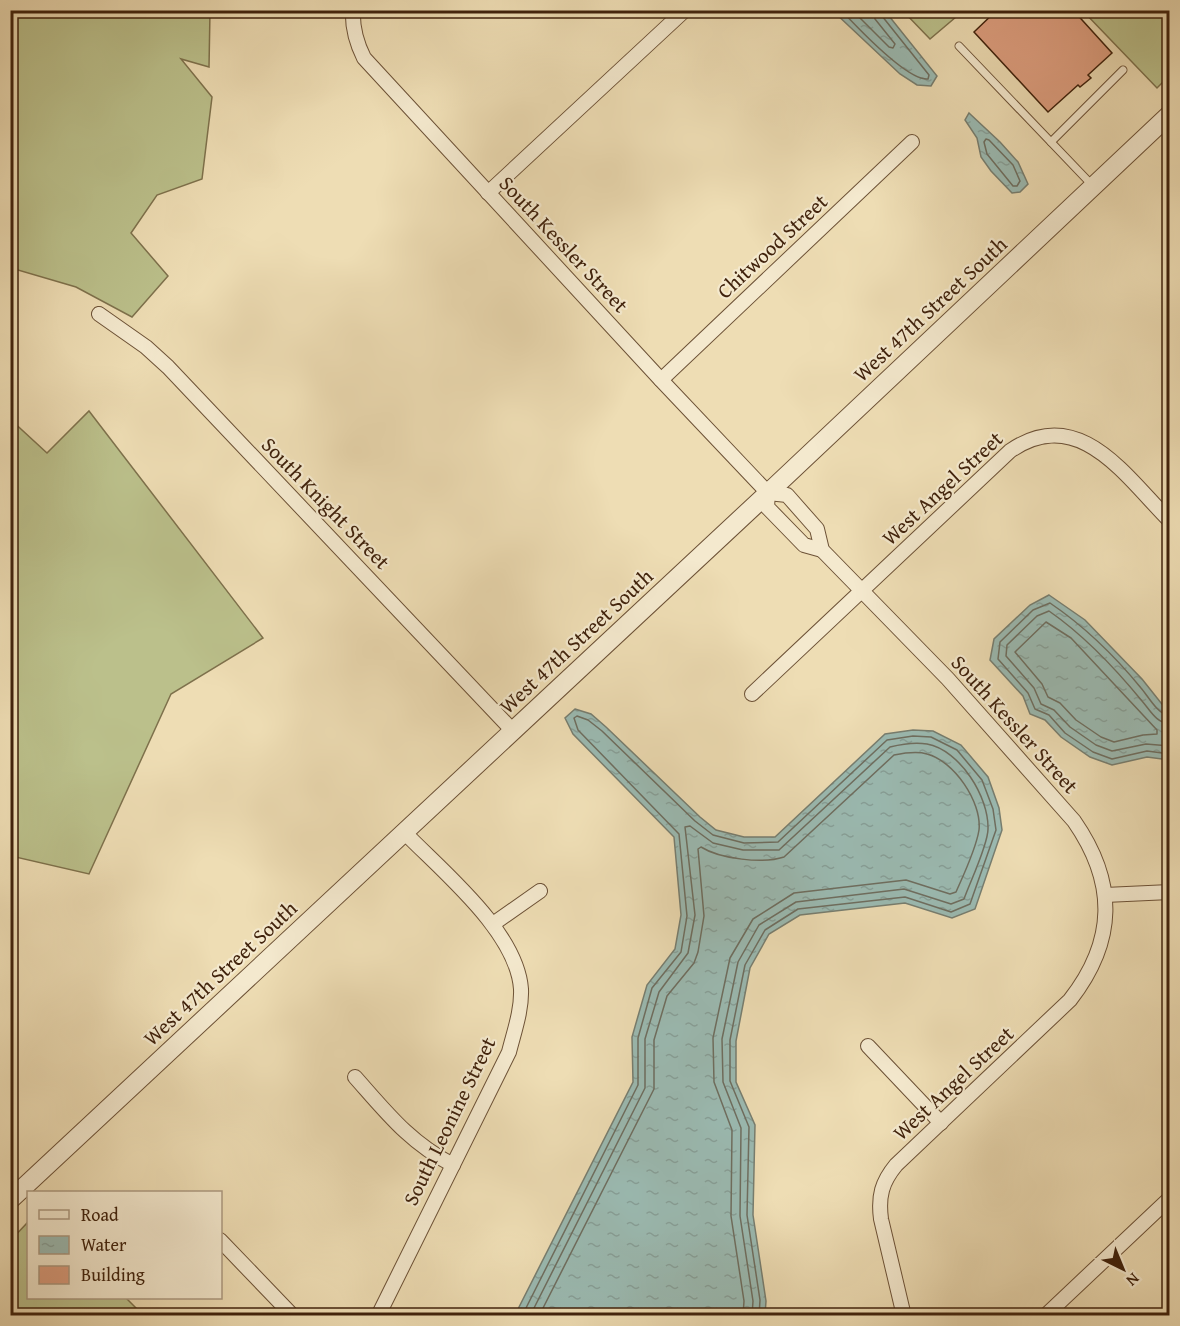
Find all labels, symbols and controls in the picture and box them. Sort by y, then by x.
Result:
street label: South Kessler Street [492,169,636,320]
street label: Chitwood Street [710,186,835,306]
street label: West 47th Street South [846,229,1014,389]
street label: West Angel Street [874,423,1010,552]
street label: South Knight Street [255,430,398,577]
street label: West 47th Street South [492,561,660,721]
street label: South Kessler Street [944,648,1086,801]
street label: West 47th Street South [136,893,304,1053]
street label: West Angel Street [885,1018,1021,1147]
street label: South Leonine Street [395,1031,504,1211]
legend [27,1191,222,1299]
text: Road [81,1201,119,1228]
text: Water [81,1231,127,1258]
north arrow [1093,1239,1153,1299]
text: Building [81,1261,145,1288]
text: N [1121,1268,1145,1293]

